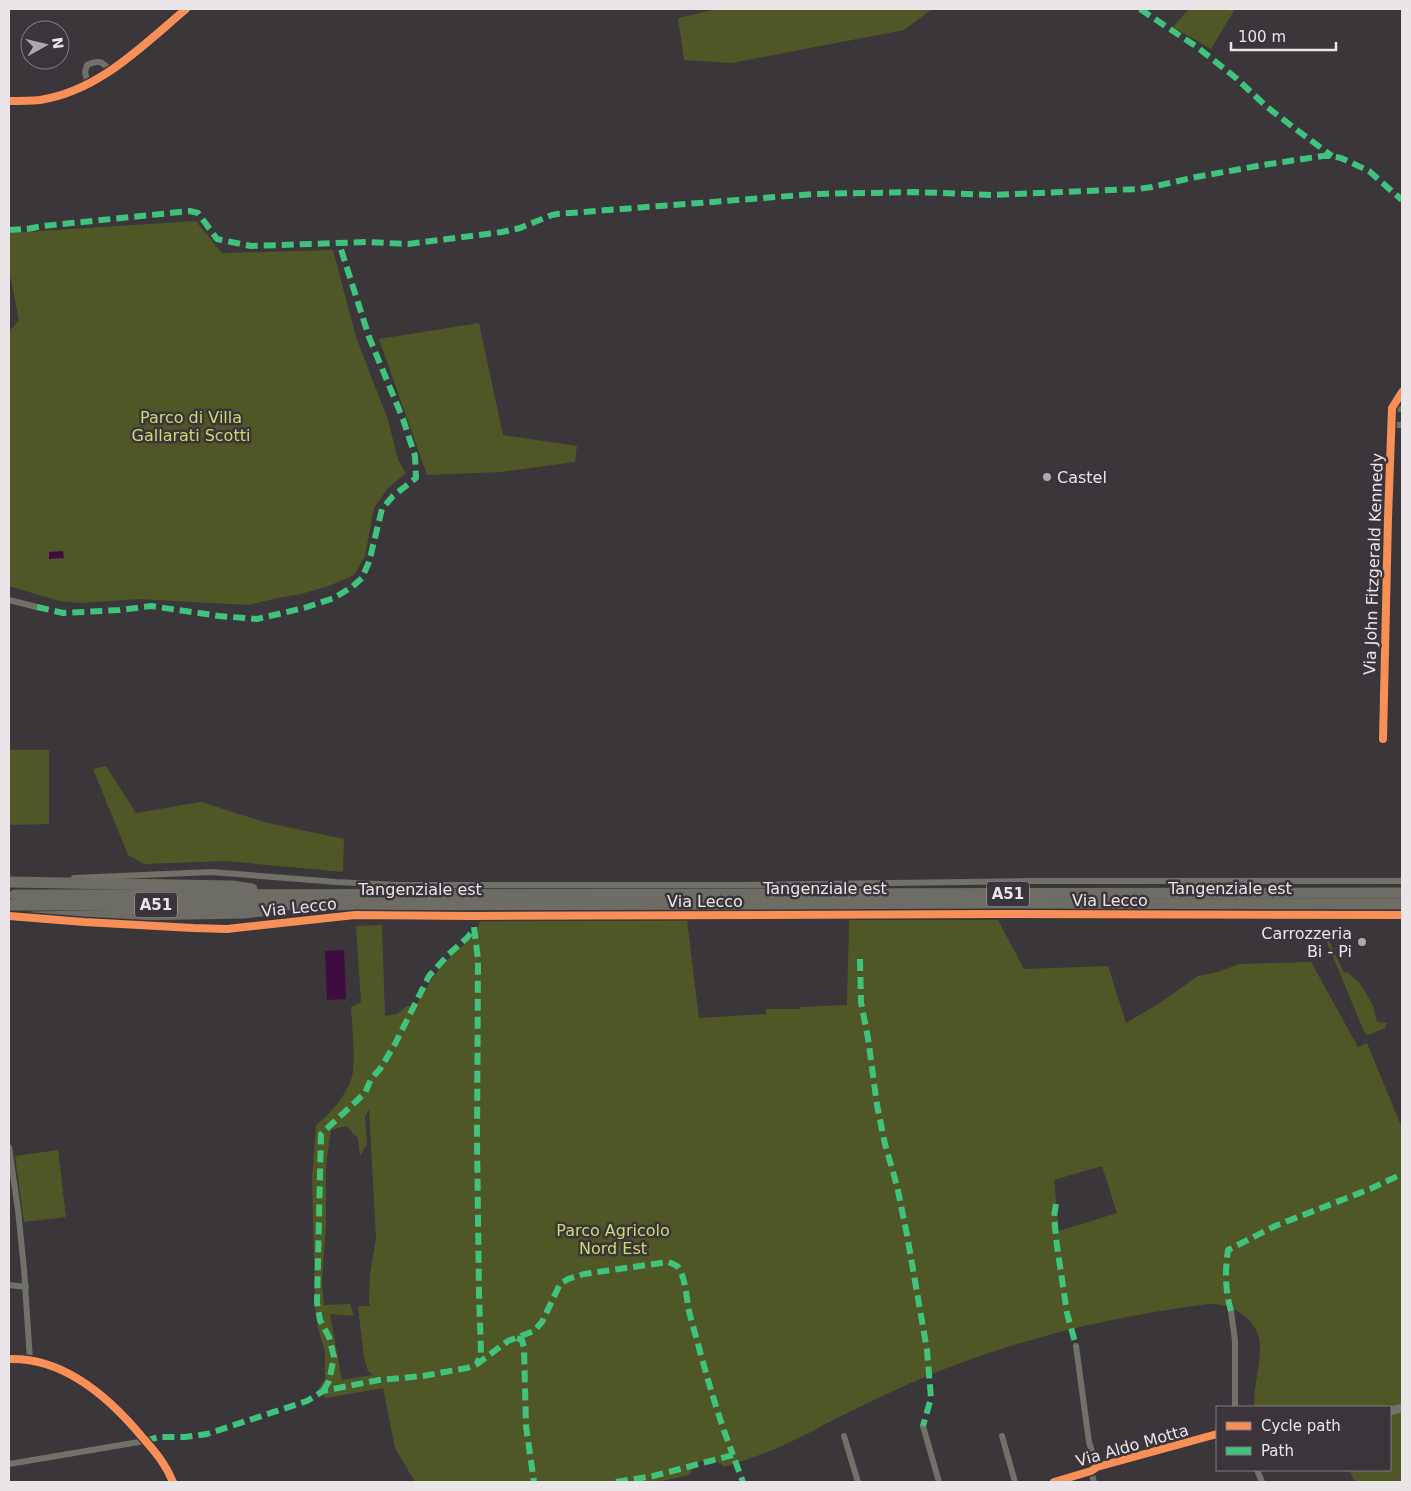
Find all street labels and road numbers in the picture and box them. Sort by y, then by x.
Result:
street label: Via John Fitzgerald Kennedy [1360,453,1387,675]
street label: Tangenziale est [762,879,887,898]
street label: Tangenziale est [1167,879,1292,898]
street label: Tangenziale est [357,880,482,899]
road number: A51 [987,882,1029,906]
street label: Via Lecco [1072,891,1148,910]
road number: A51 [135,892,177,918]
street label: Via Lecco [667,892,743,911]
street label: Via Lecco [260,894,338,921]
street label: Via Aldo Motta [1074,1420,1191,1471]

